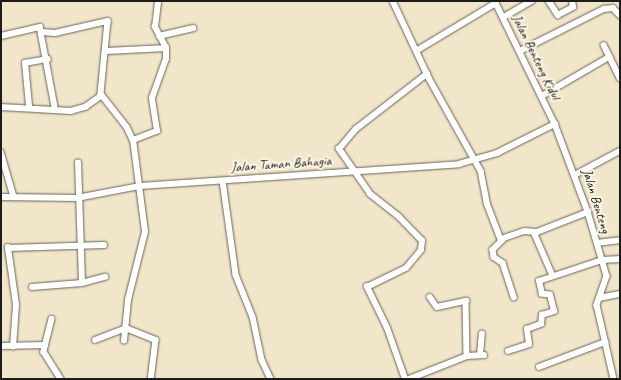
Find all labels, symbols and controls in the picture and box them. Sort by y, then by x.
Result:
street label: Jalan Benteng Kidul [508,12,564,102]
street label: Jalan Taman Bahagia [230,152,332,176]
street label: Jalan Benteng [578,167,614,235]

